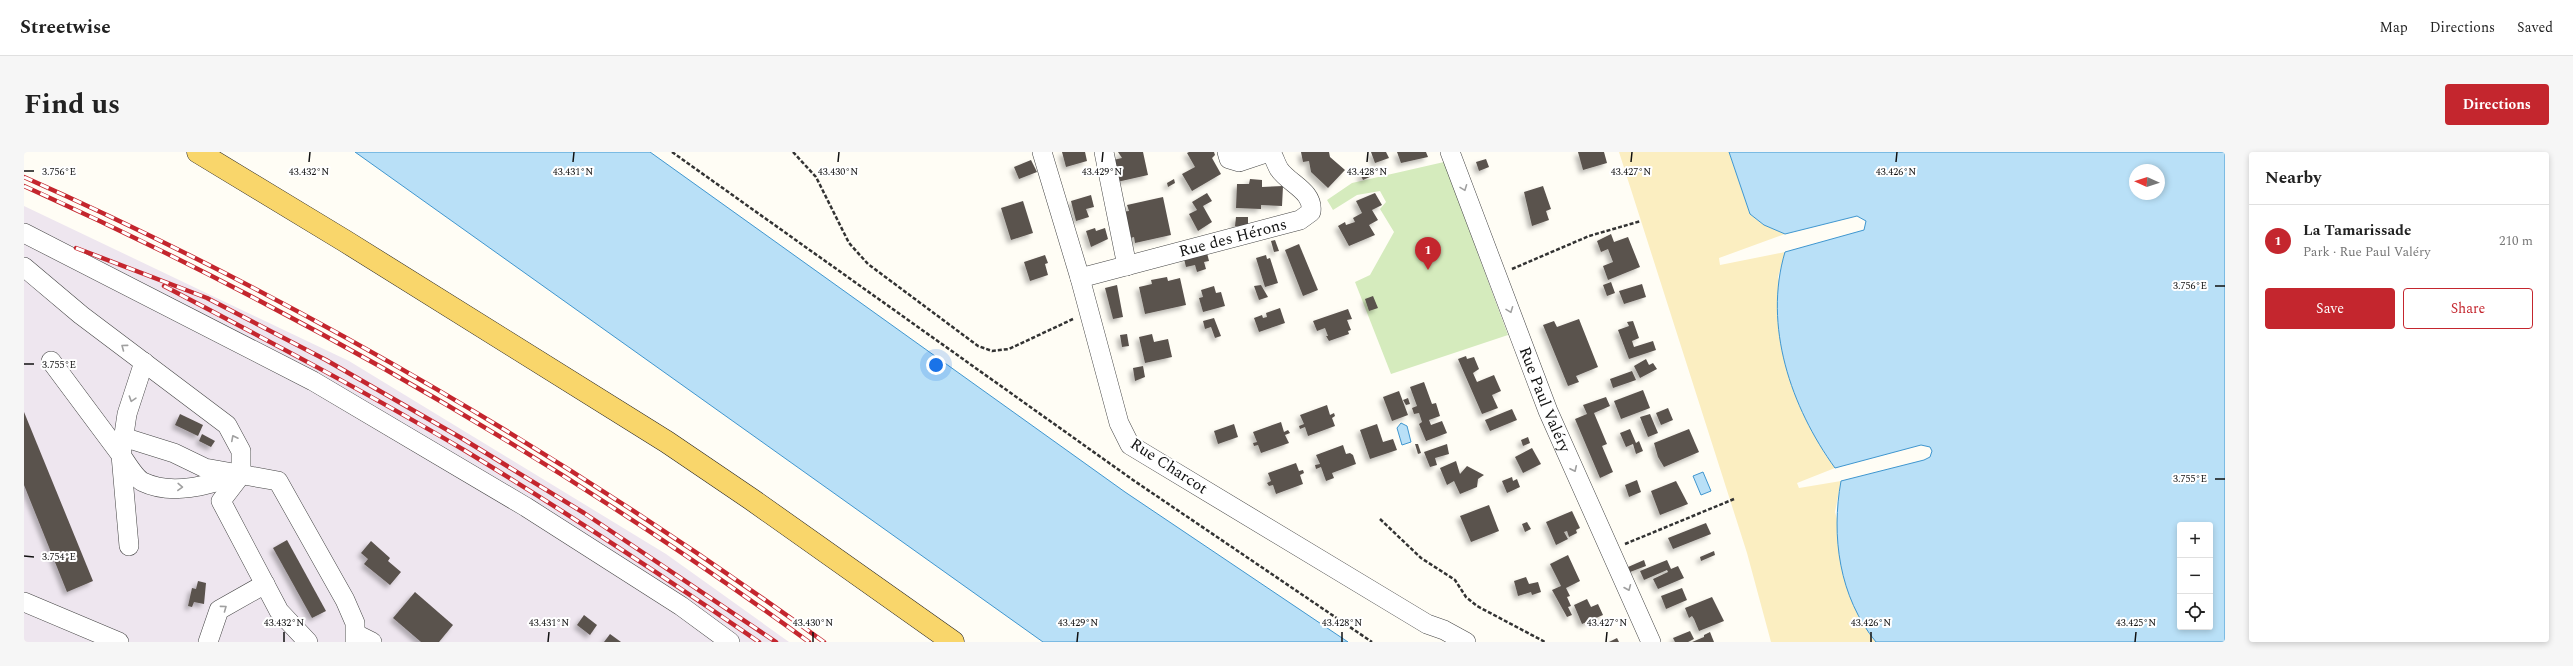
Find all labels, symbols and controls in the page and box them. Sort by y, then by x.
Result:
text: Streetwise [20,13,111,42]
text: Map [2380,17,2408,38]
text: Directions [2430,17,2495,38]
text: Saved [2517,17,2553,38]
text: Find us [24,83,120,126]
button: Directions [2445,84,2549,125]
text: 3.756°E [42,164,76,180]
text: 43.432°N [289,164,329,180]
text: 43.431°N [553,164,593,180]
text: 43.430°N [818,164,858,180]
text: 43.429°N [1082,164,1122,180]
text: 43.428°N [1347,164,1387,180]
text: 43.427°N [1611,164,1651,180]
text: 43.426°N [1876,164,1916,180]
north arrow [2129,164,2165,200]
text: Nearby [2265,165,2321,191]
one-way arrow [1459,185,1467,192]
street label: Rue des Hérons [1176,212,1289,263]
text: La Tamarissade [2303,219,2411,242]
text: 1 [2274,231,2282,251]
text: 210 m [2499,231,2533,251]
pin: 1 [1415,237,1441,270]
text: Park · Rue Paul Valéry [2303,242,2431,262]
text: 3.756°E [2173,278,2207,294]
button: Save [2265,288,2395,329]
button: Share [2403,288,2533,329]
one-way arrow [1505,306,1513,313]
street label: Rue Paul Valéry [1513,343,1577,457]
one-way arrow [121,345,128,352]
your location [926,355,946,375]
text: 3.755°E [42,357,76,373]
one-way arrow [128,396,137,403]
street label: Rue Charcot [1125,432,1213,500]
one-way arrow [231,434,239,442]
one-way arrow [1570,466,1578,473]
text: 3.755°E [2173,471,2207,487]
one-way arrow [177,483,183,491]
map controls [2177,522,2213,630]
button: + [2177,522,2213,558]
text: 3.754°E [42,549,76,565]
button: − [2177,558,2213,594]
one-way arrow [1623,584,1631,591]
button: locate [2177,594,2213,630]
one-way arrow [220,605,227,613]
text: 43.432°N [264,615,304,631]
text: 43.431°N [529,615,569,631]
text: 43.430°N [793,615,833,631]
text: 43.429°N [1058,615,1098,631]
text: 43.428°N [1322,615,1362,631]
text: 43.427°N [1587,615,1627,631]
text: 43.426°N [1851,615,1891,631]
text: 43.425°N [2116,615,2156,631]

